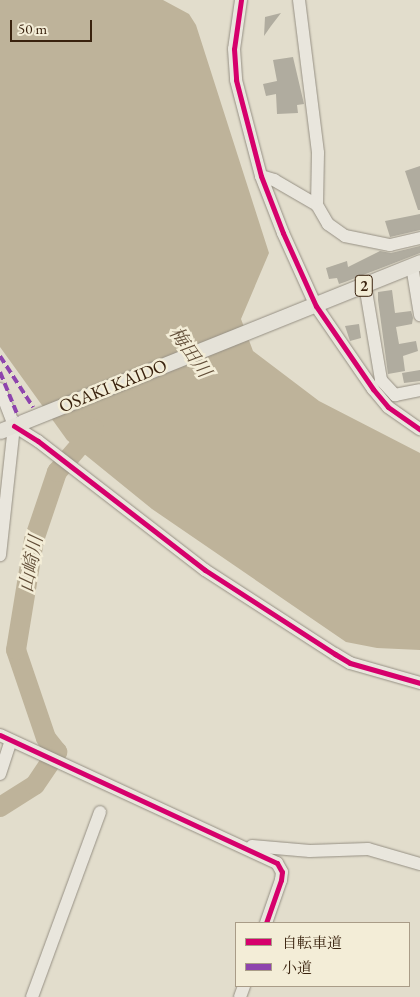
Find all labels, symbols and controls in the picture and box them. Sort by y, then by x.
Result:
scale bar [12,10,95,42]
text: 50 m [18,19,47,38]
road number: 2 [354,272,374,300]
water label: 梅田川 [164,322,216,382]
street label: OSAKI KAIDO [56,355,170,417]
water label: 山崎川 [14,534,48,594]
legend [235,922,410,987]
text: 自転車道 [282,933,342,952]
text: 小道 [282,958,312,977]

